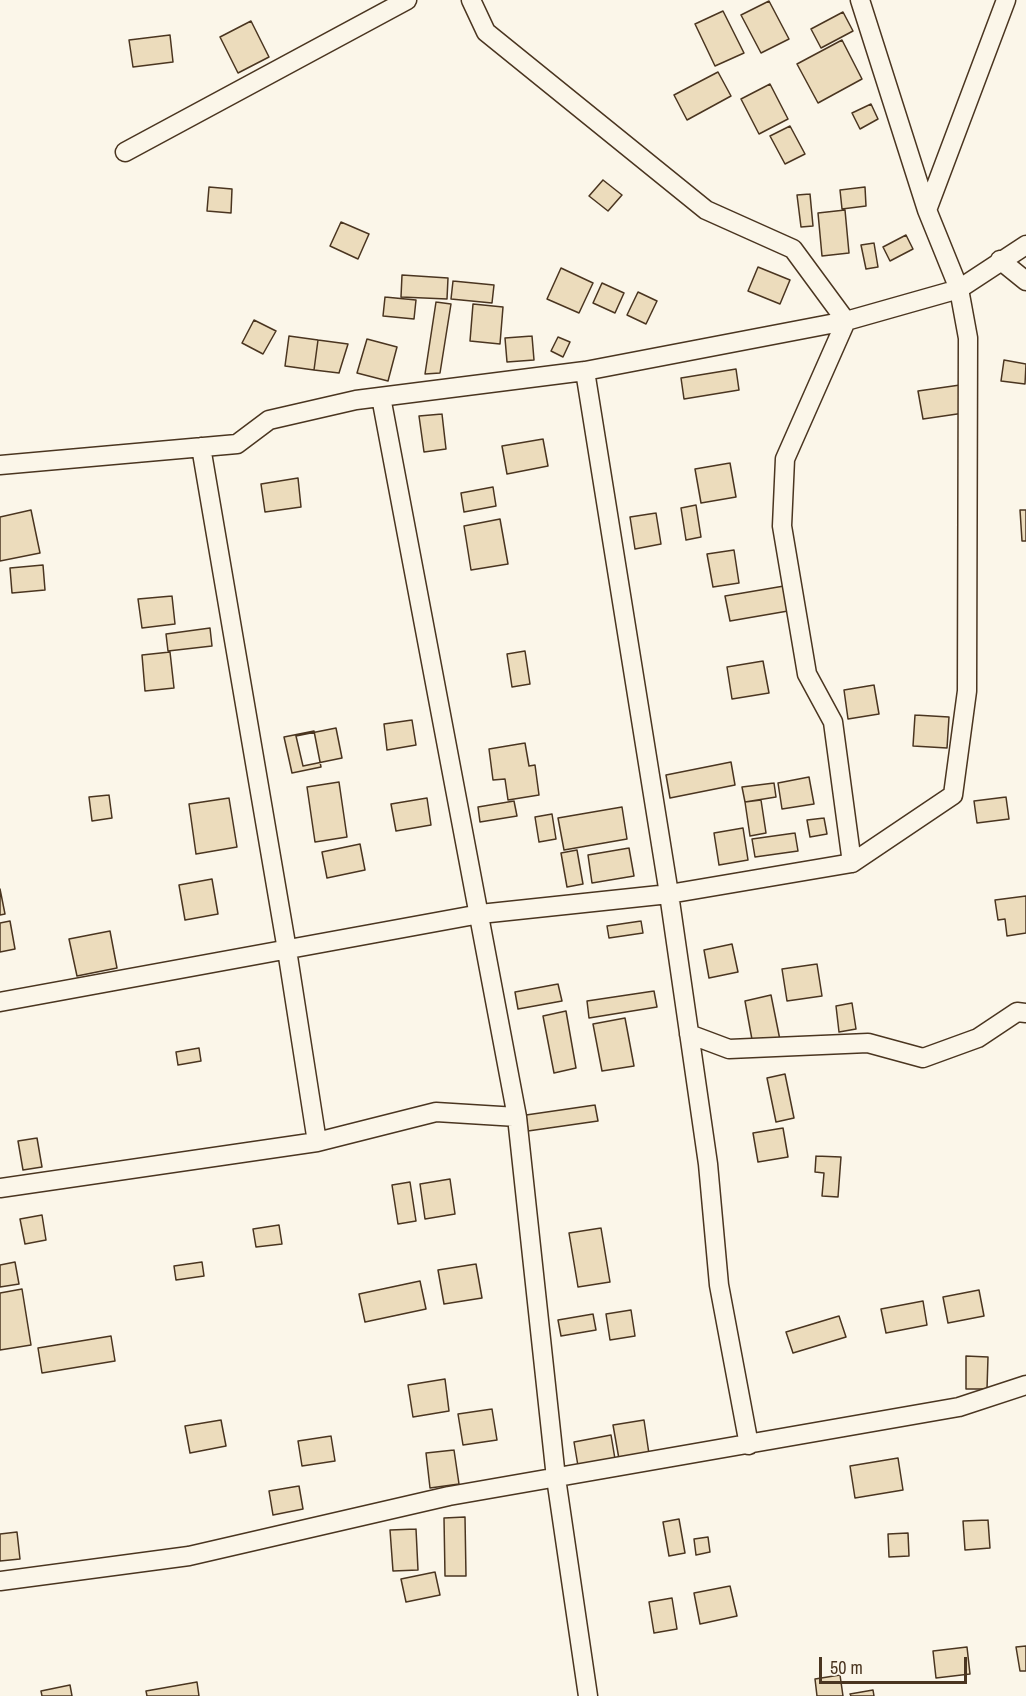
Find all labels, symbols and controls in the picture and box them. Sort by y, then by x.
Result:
scale bar [822,1645,970,1683]
text: 50 m [830,1655,863,1680]

